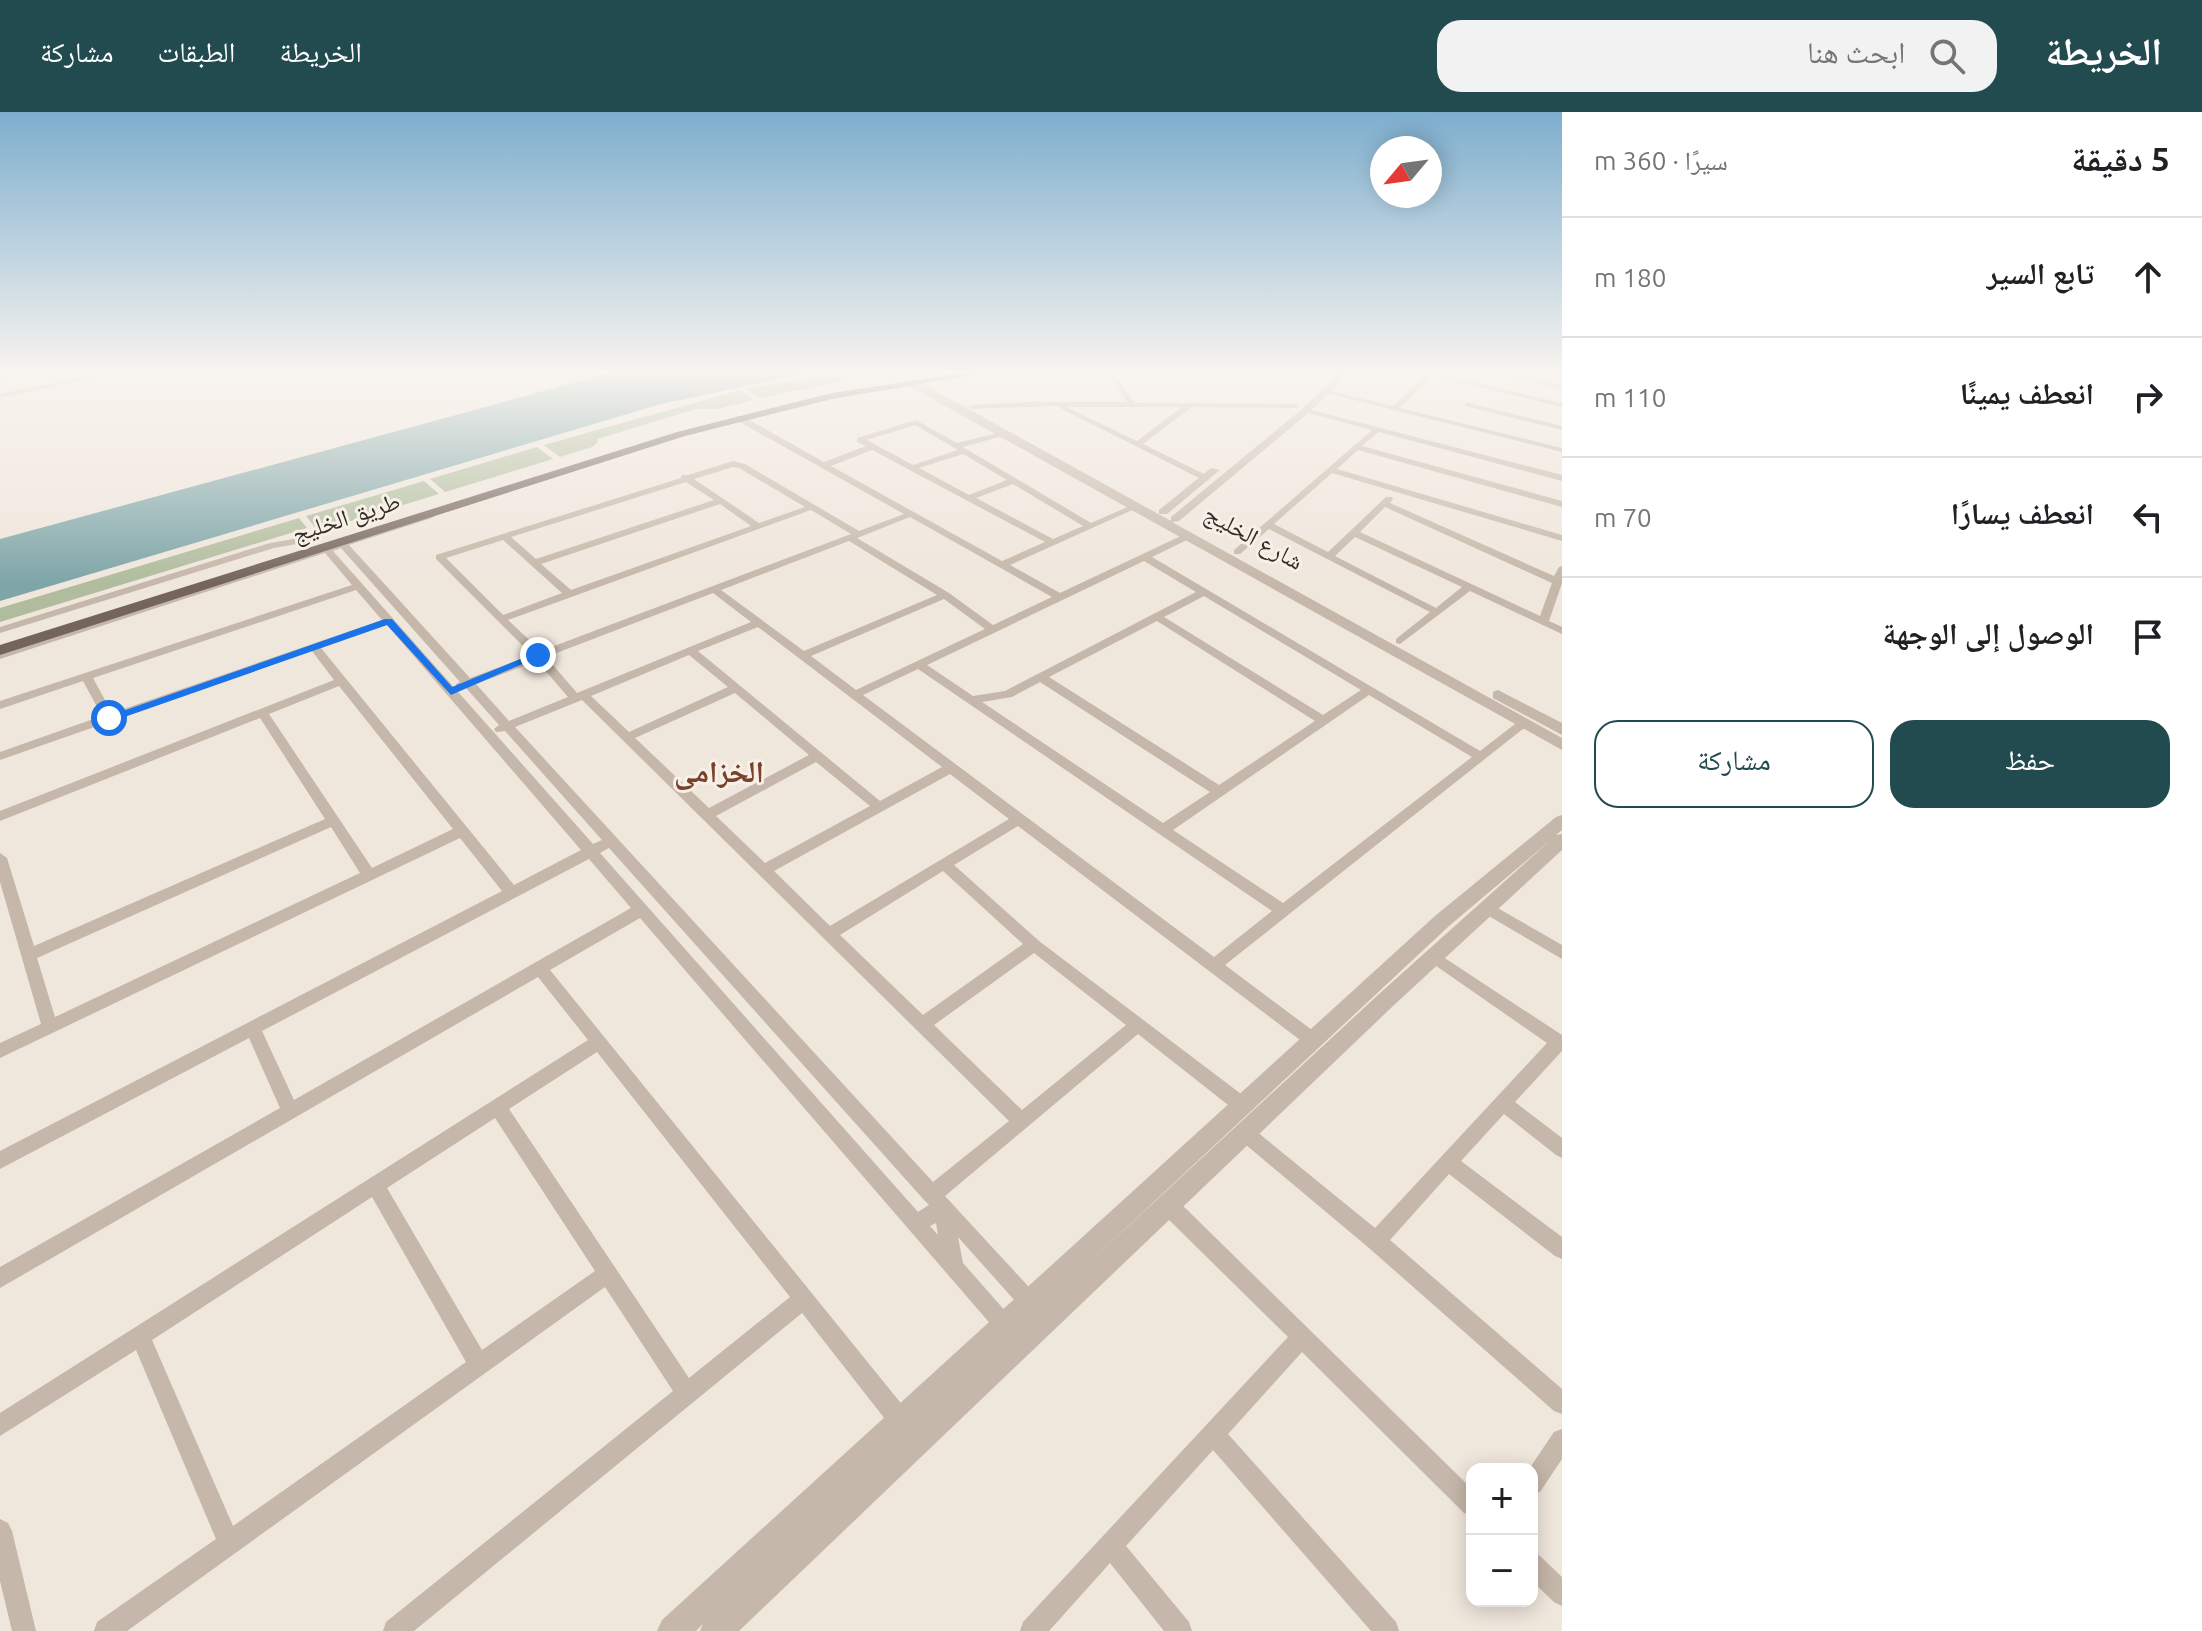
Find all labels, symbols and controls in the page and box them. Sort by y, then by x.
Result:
search box [1437,20,1997,92]
text: الخريطة [2045,30,2162,72]
icon: search [1925,34,1969,78]
text: ابحث هنا [1807,35,1905,69]
text: مشاركة [40,36,114,67]
text: الطبقات [158,36,235,67]
text: الخريطة [279,36,362,67]
north arrow [1370,136,1442,208]
text: 5 دقيقة [2071,139,2170,177]
text: سيرًا · 360 m [1594,146,1728,175]
icon: ahead [2126,255,2170,299]
text: تابع السير [1987,256,2094,290]
text: 180 m [1594,263,1666,292]
icon: right [2126,375,2170,419]
text: انعطف يمينًا [1960,376,2094,410]
text: 110 m [1594,383,1666,412]
street label: طريق الخليج [289,487,404,549]
icon: left [2126,495,2170,539]
text: انعطف يسارًا [1951,496,2094,530]
street label: شارع الخليج [1199,499,1308,577]
text: 70 m [1594,503,1652,532]
icon: arrive [2126,615,2170,659]
text: الوصول إلى الوجهة [1883,616,2094,650]
route end [520,637,556,673]
route start [91,700,127,736]
button: مشاركة [1594,720,1874,808]
button: حفظ [1890,720,2170,808]
district label: الخزامى [674,754,764,790]
map controls [1466,1463,1538,1607]
button: + [1466,1463,1538,1535]
button: − [1466,1535,1538,1607]

